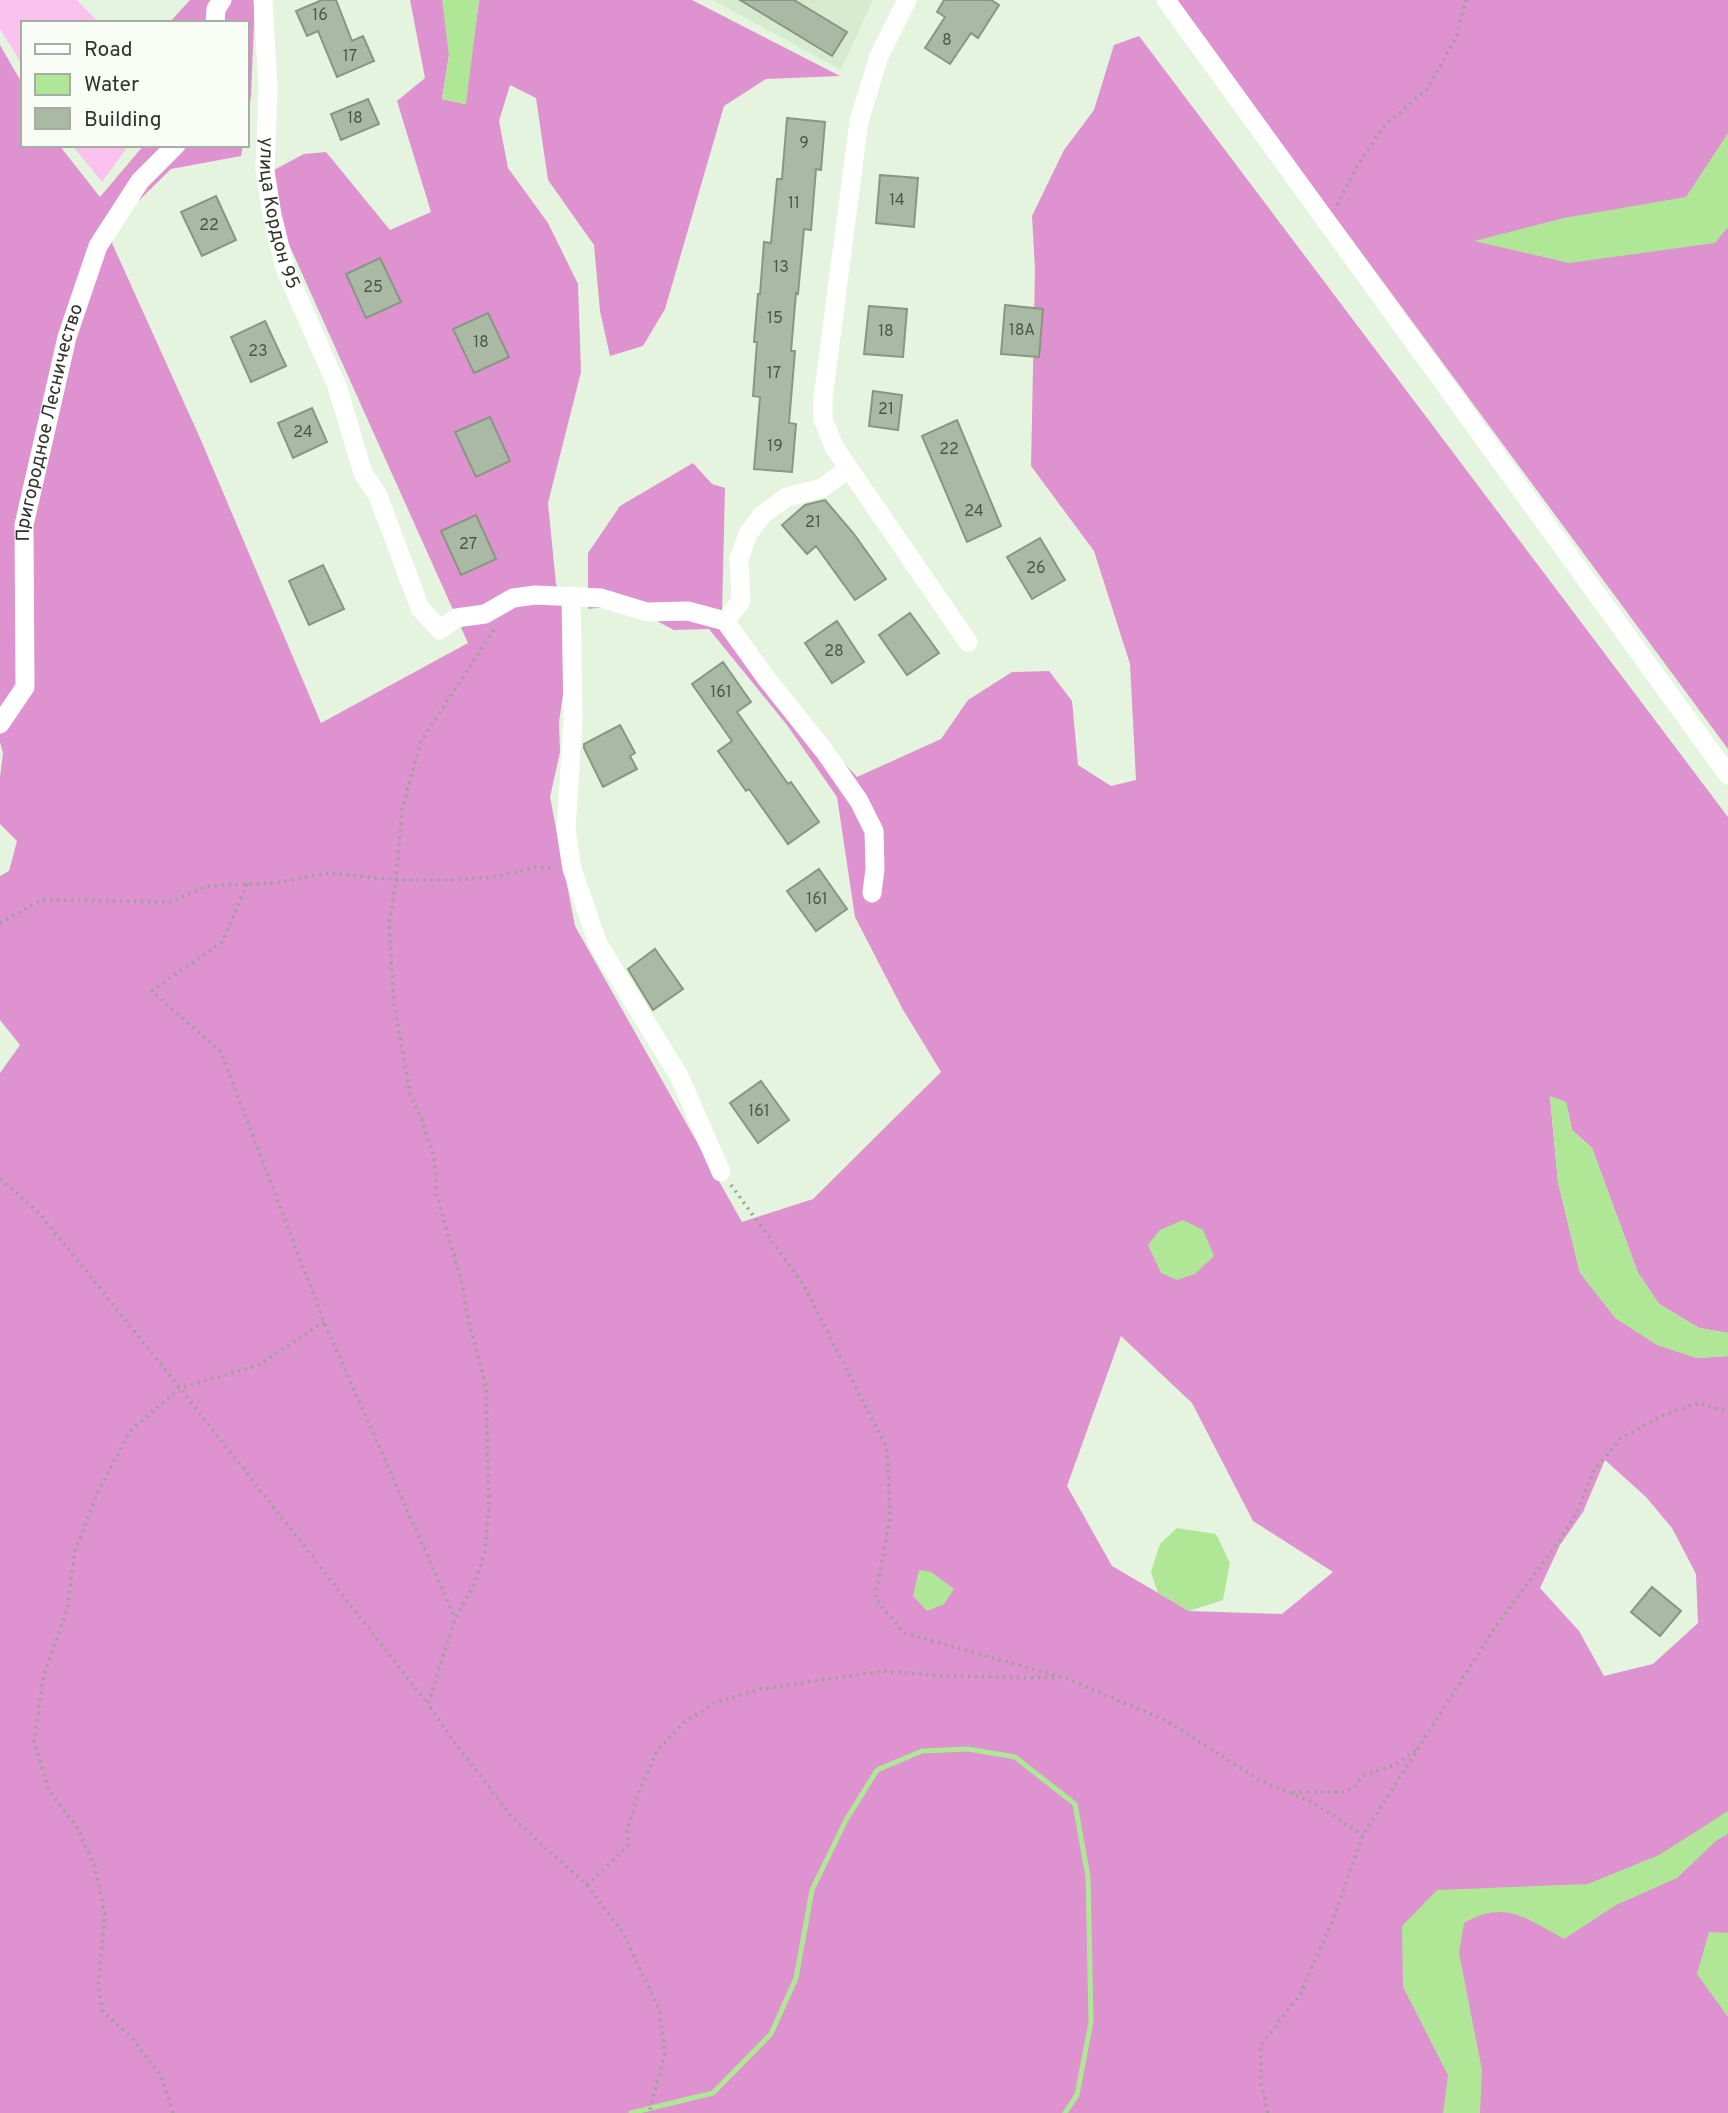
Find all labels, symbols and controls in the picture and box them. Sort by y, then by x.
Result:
house number: 16 [312,6,328,26]
legend [21,21,248,147]
house number: 8 [942,31,952,51]
text: Road [84,37,133,64]
house number: 17 [343,47,357,67]
text: Water [84,72,139,99]
text: Building [84,107,162,134]
house number: 18 [347,109,363,129]
house number: 9 [799,134,809,154]
street label: улица Кордон 95 [253,137,305,293]
house number: 14 [889,191,905,211]
house number: 11 [788,194,800,214]
house number: 22 [199,216,219,236]
house number: 13 [773,258,789,278]
house number: 25 [363,278,383,298]
street label: Пригородное Лесничество [12,301,89,542]
house number: 15 [767,309,783,329]
house number: 18А [1009,321,1035,341]
house number: 18 [878,322,894,342]
house number: 18 [473,333,489,353]
house number: 23 [248,342,268,362]
house number: 17 [767,364,781,384]
house number: 21 [878,400,894,420]
house number: 24 [293,423,313,443]
house number: 19 [767,437,783,457]
house number: 22 [939,440,959,460]
house number: 24 [964,502,984,522]
house number: 21 [805,513,821,533]
house number: 27 [459,535,477,555]
house number: 26 [1026,559,1046,579]
house number: 28 [824,642,844,662]
house number: 161 [710,683,732,703]
house number: 161 [806,890,828,910]
house number: 161 [748,1102,770,1122]

